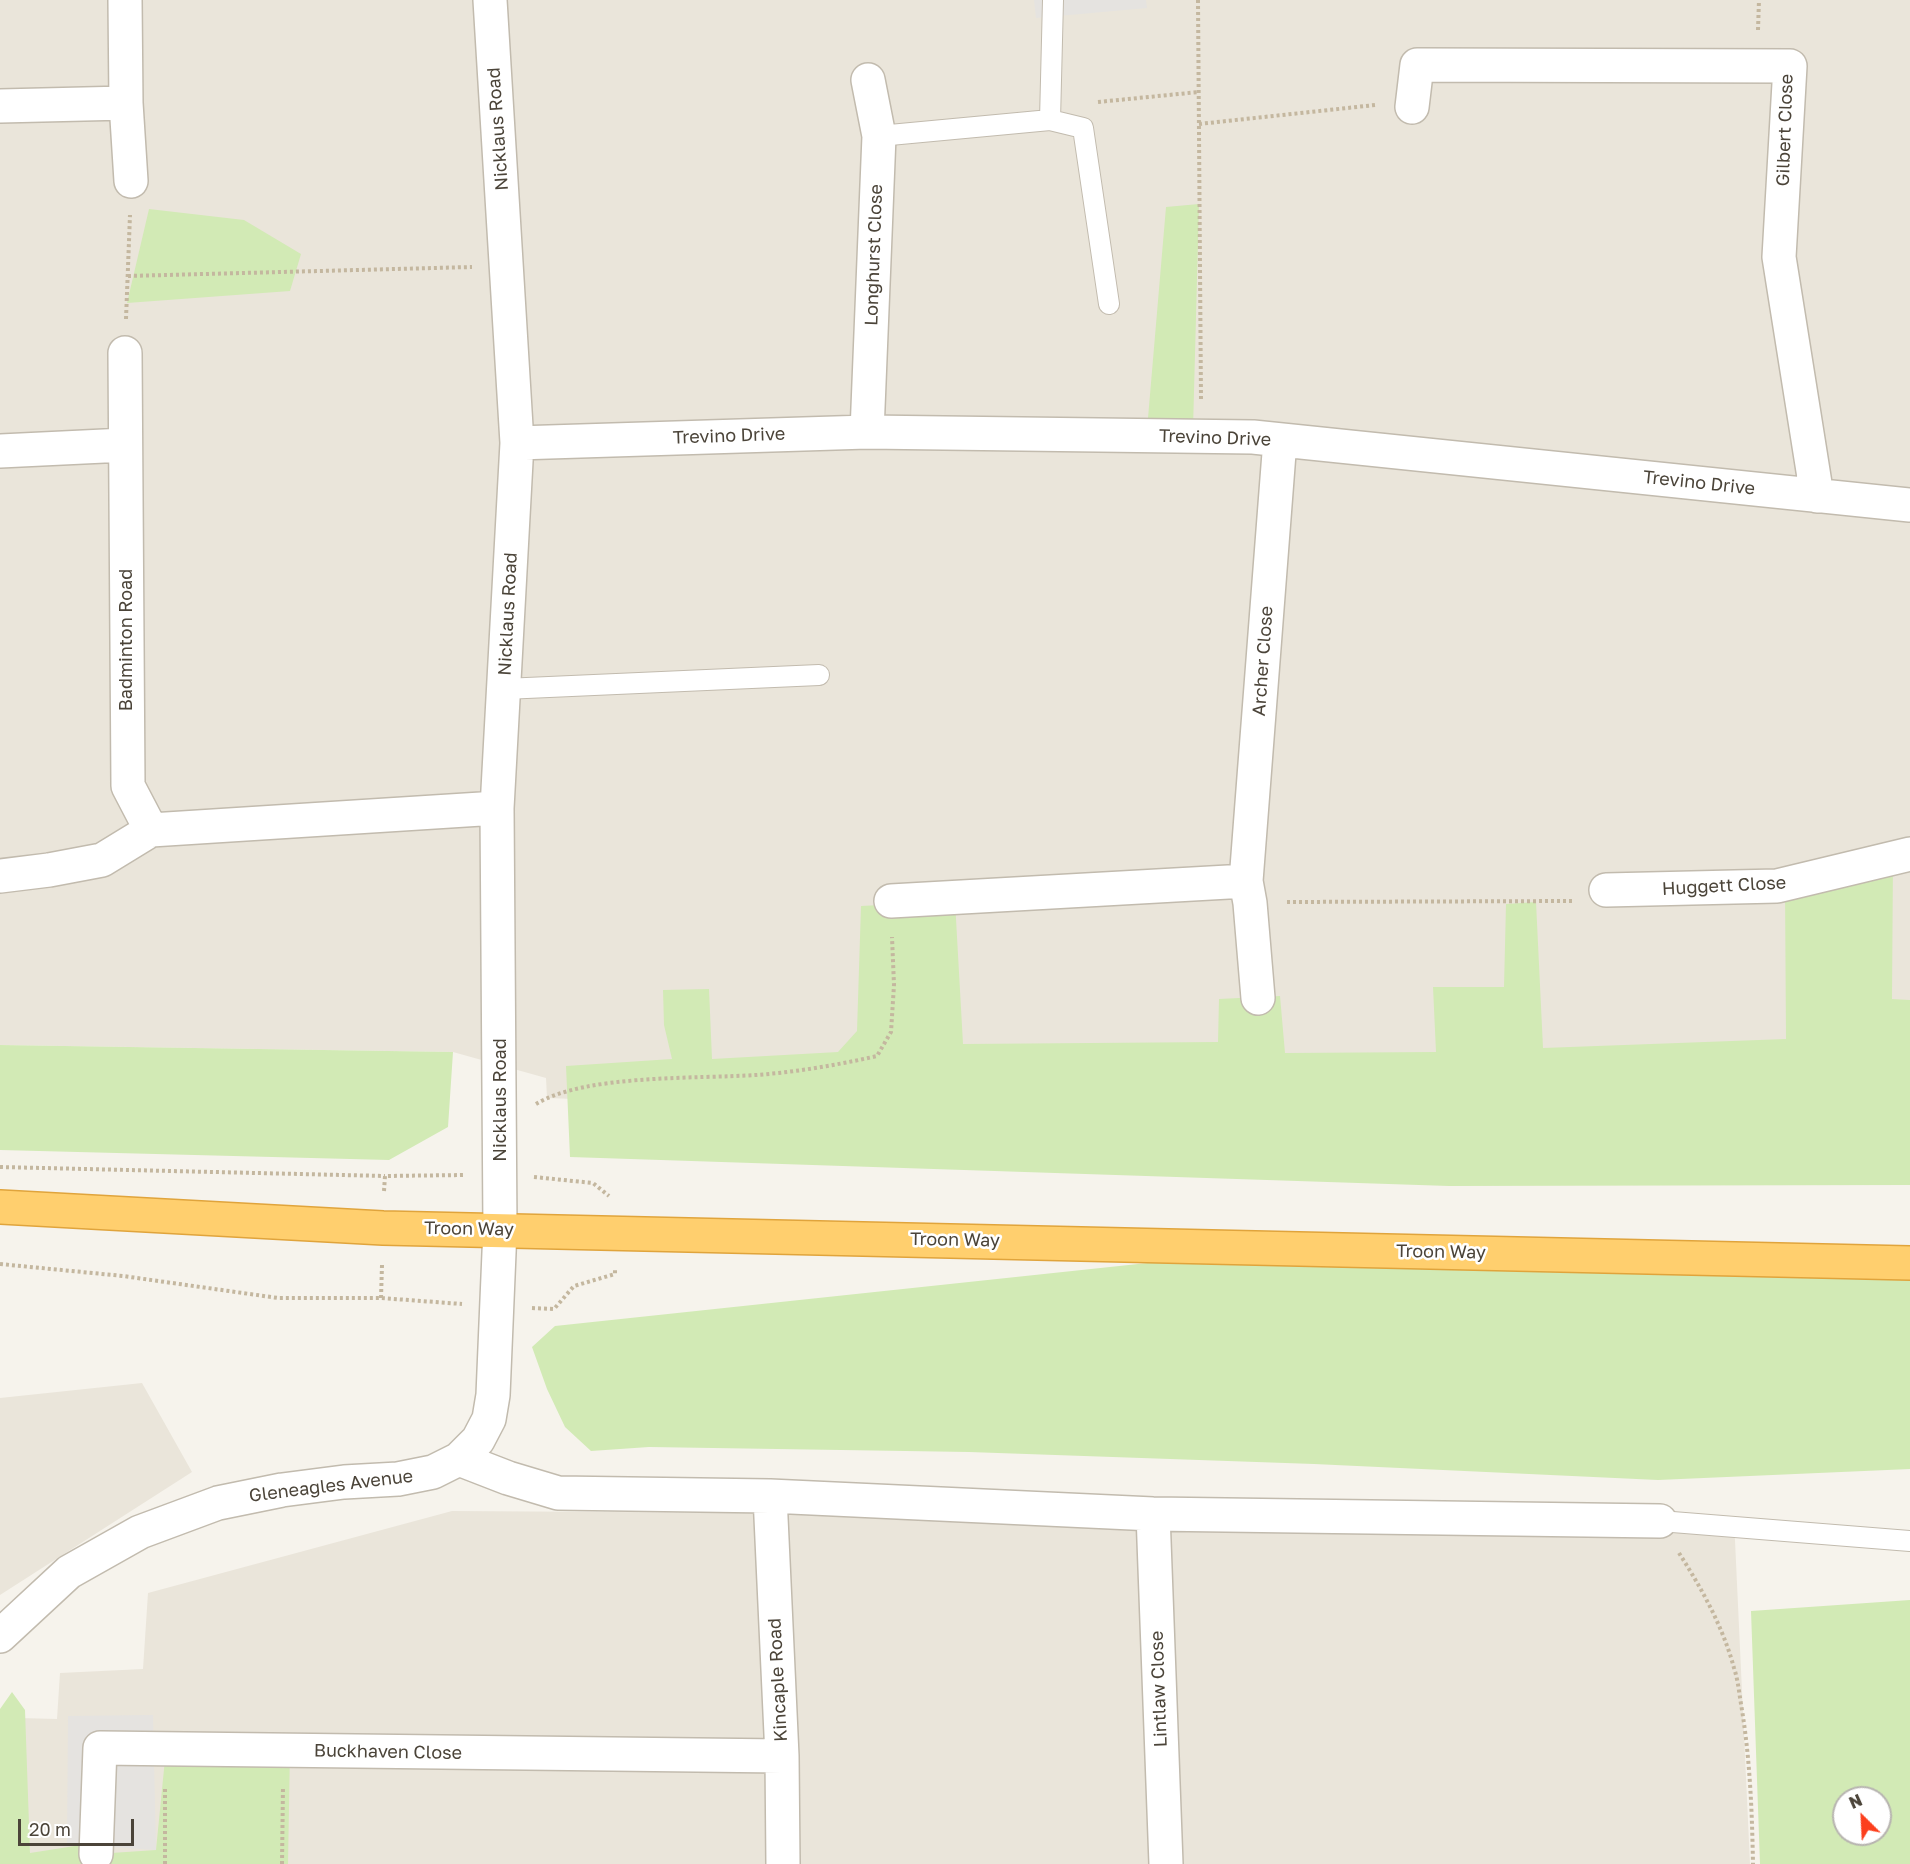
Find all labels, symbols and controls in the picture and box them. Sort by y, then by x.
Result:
street label: Nicklaus Road [483,67,513,191]
street label: Gilbert Close [1772,73,1798,187]
street label: Longhurst Close [861,184,887,326]
street label: Trevino Drive [672,423,786,449]
street label: Trevino Drive [1158,425,1272,451]
street label: Trevino Drive [1642,466,1756,500]
street label: Nicklaus Road [494,552,522,676]
street label: Badminton Road [115,569,137,711]
street label: Archer Close [1248,605,1278,717]
street label: Huggett Close [1661,872,1787,900]
street label: Nicklaus Road [489,1038,511,1162]
street label: Troon Way [424,1217,514,1241]
street label: Troon Way [910,1228,1000,1252]
street label: Troon Way [1396,1240,1486,1264]
street label: Gleneagles Avenue [248,1465,414,1507]
street label: Kincaple Road [764,1618,792,1742]
street label: Lintlaw Close [1146,1630,1172,1748]
street label: Buckhaven Close [314,1740,462,1764]
north arrow [1832,1786,1892,1846]
text: N [1846,1790,1865,1813]
scale bar [21,1807,136,1845]
text: 20 m [29,1818,71,1840]

